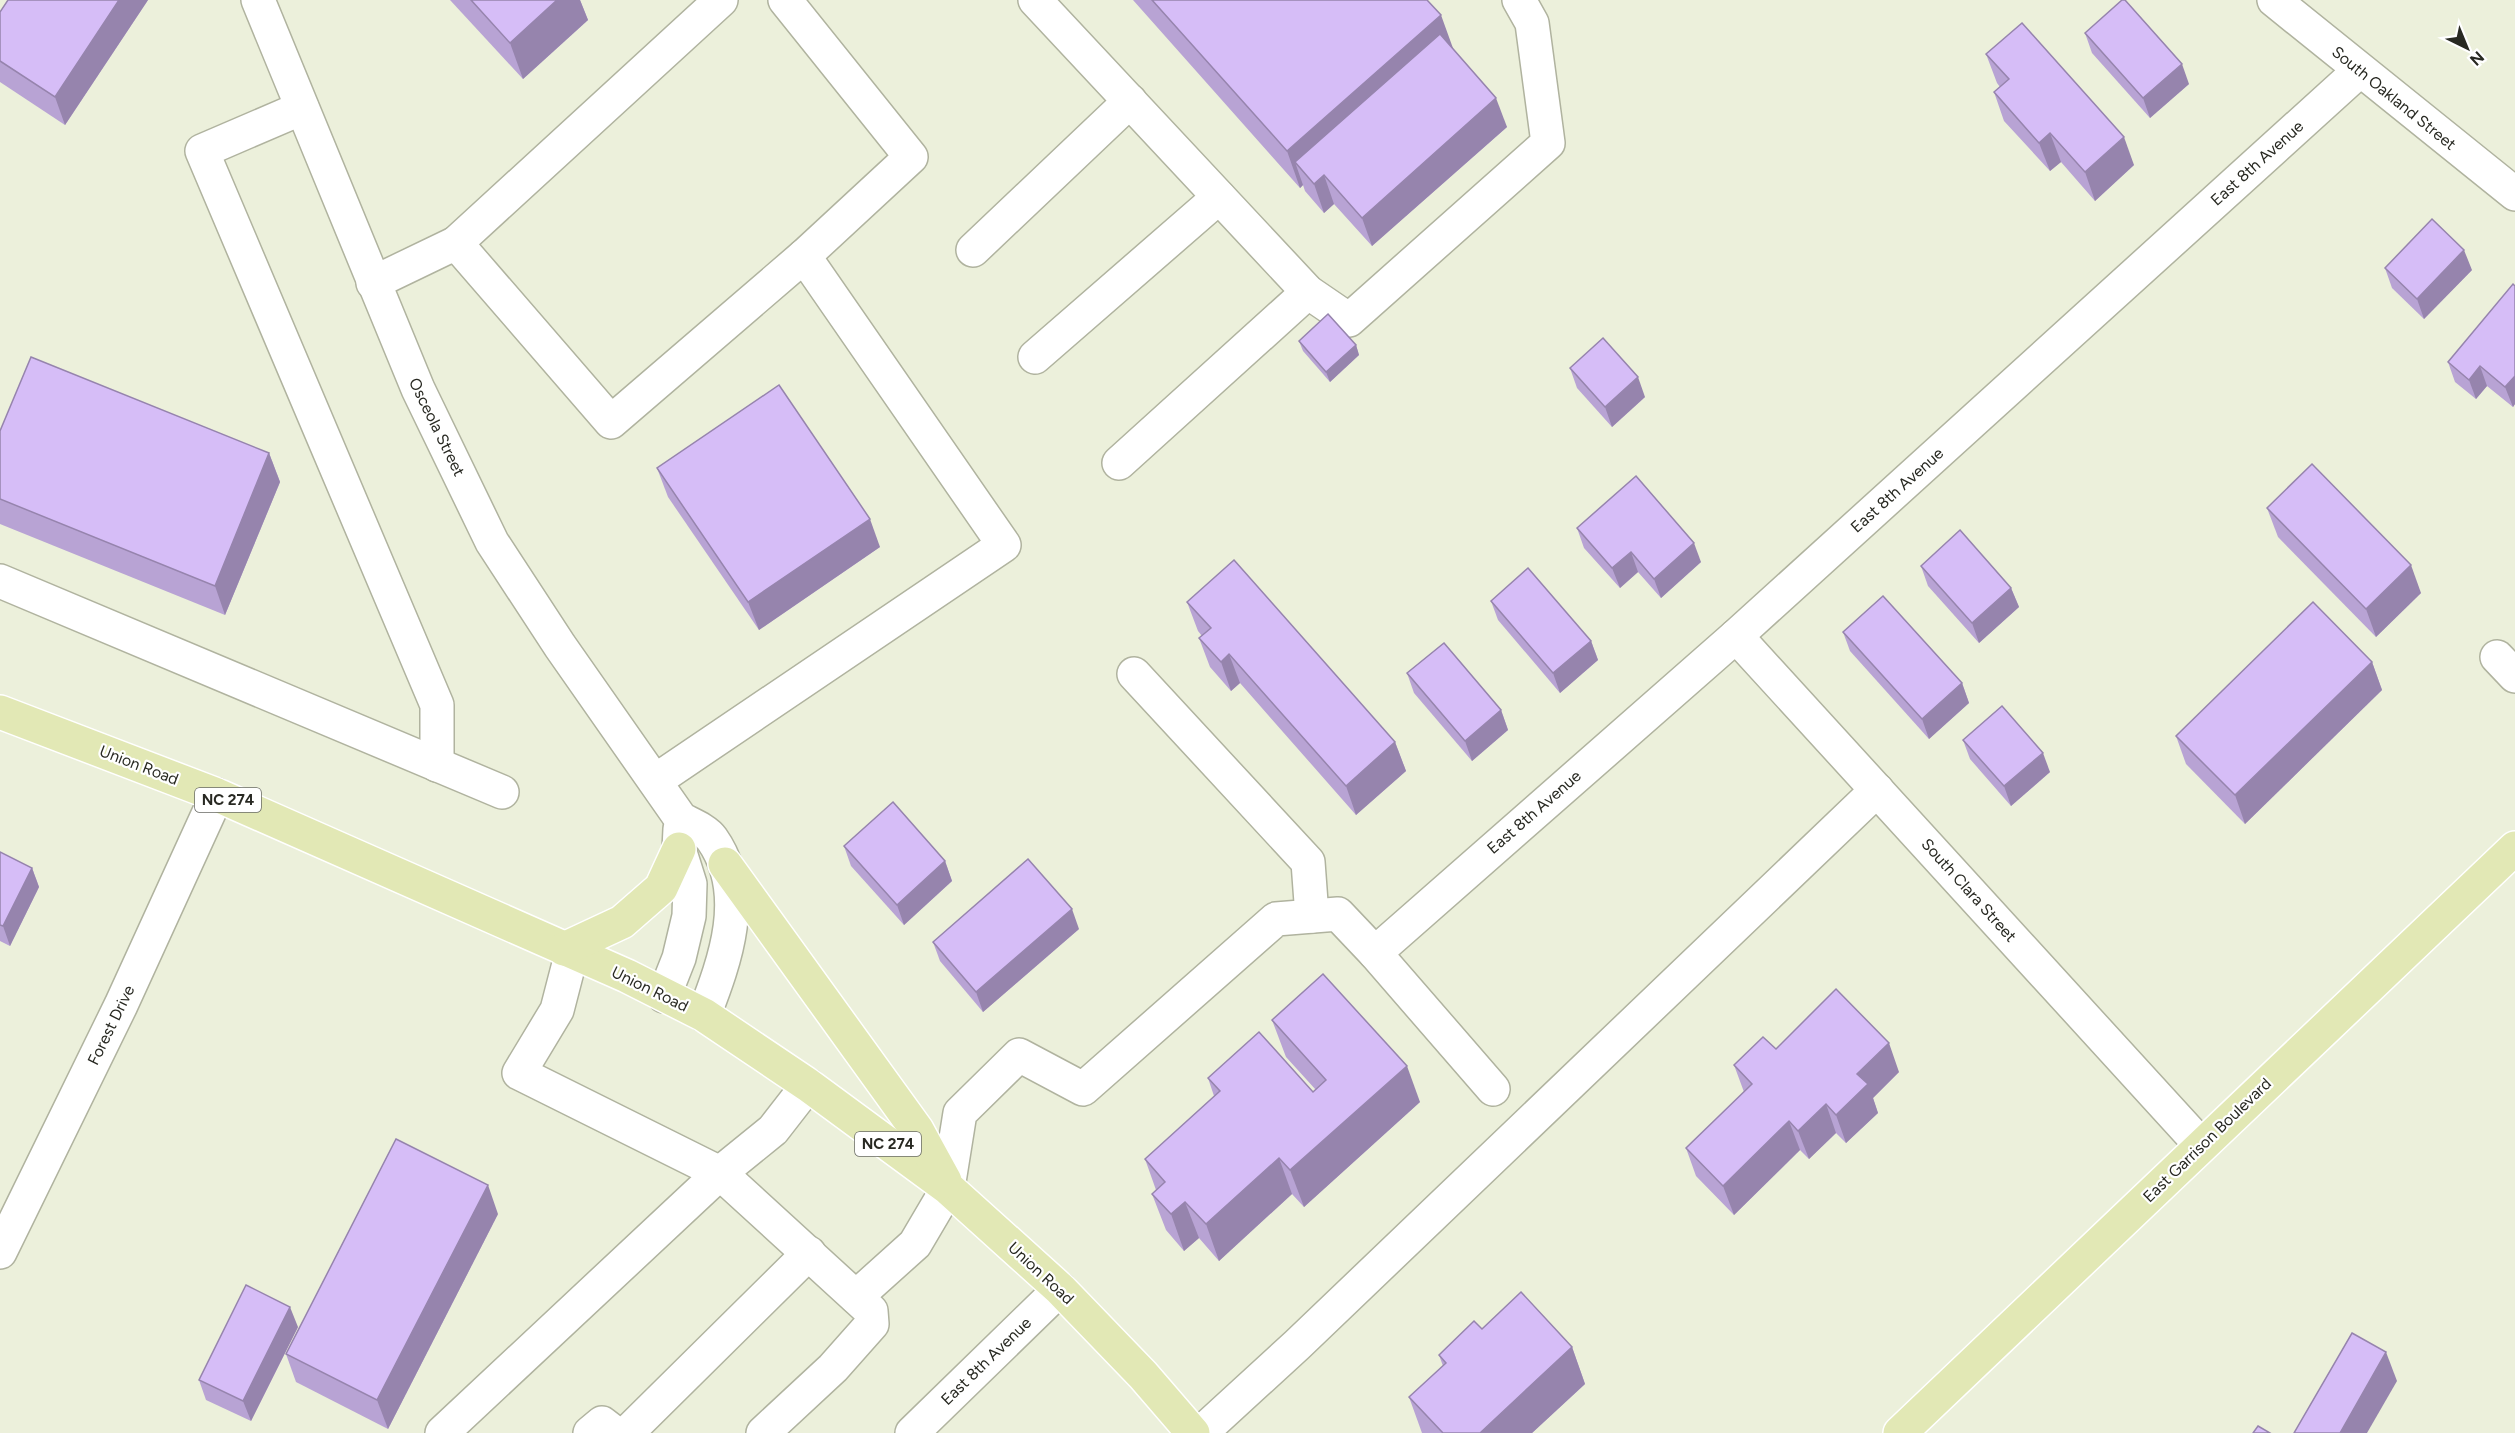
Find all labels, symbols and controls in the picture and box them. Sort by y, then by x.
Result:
north arrow [2437,18,2497,78]
street label: South Oakland Street [2328,42,2460,154]
text: N [2466,47,2488,70]
street label: East 8th Avenue [2207,116,2307,210]
street label: Osceola Street [405,375,469,479]
street label: East 8th Avenue [1847,443,1947,537]
street label: Union Road [97,741,181,789]
street label: East 8th Avenue [1483,766,1585,858]
road number: NC 274 [195,788,261,812]
street label: South Clara Street [1918,834,2020,946]
street label: Union Road [609,962,691,1016]
street label: Forest Drive [84,982,139,1068]
street label: East Garrison Boulevard [2139,1074,2275,1206]
road number: NC 274 [855,1132,921,1156]
street label: Union Road [1004,1238,1078,1308]
street label: East 8th Avenue [937,1313,1035,1409]

